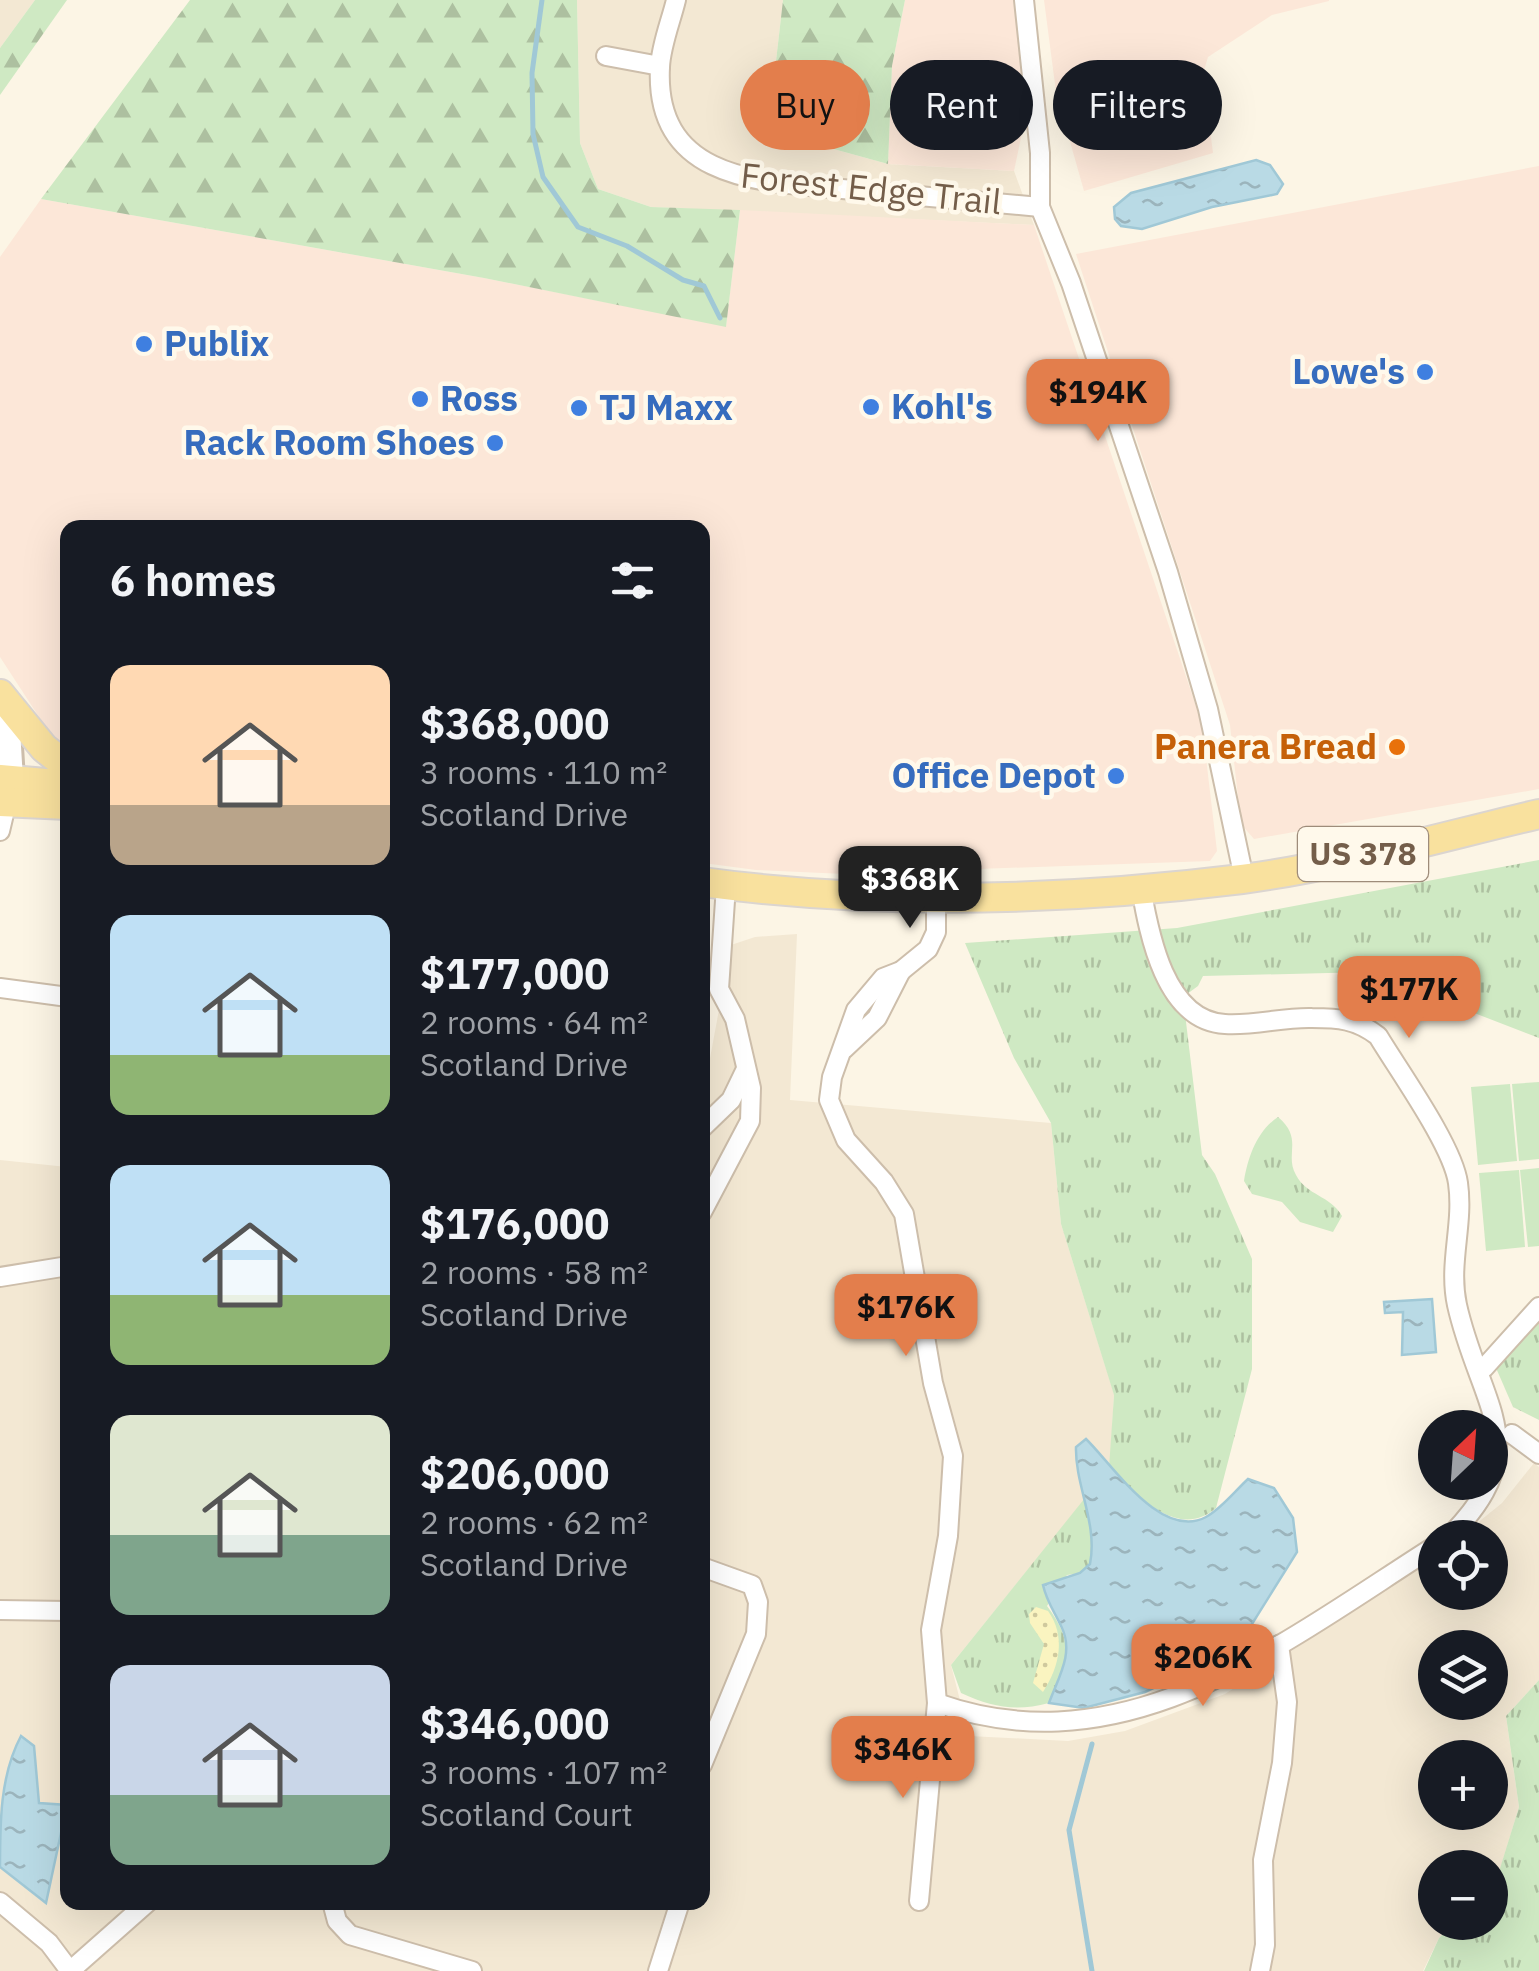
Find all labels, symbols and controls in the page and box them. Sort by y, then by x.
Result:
chip: Buy [740,60,870,150]
chip: Rent [890,60,1033,150]
chip: Filters [1053,60,1222,150]
street label: Forest Edge Trail [739,151,1004,225]
place label: Publix [164,320,269,366]
marker: Publix [133,333,155,355]
place label: Lowe's [1292,348,1405,394]
pin: $194K [1028,359,1168,444]
marker: Lowe's [1414,361,1436,383]
text: $194K [1048,370,1148,412]
place label: Ross [440,375,518,421]
place label: Kohl's [891,383,993,429]
place label: TJ Maxx [599,384,733,430]
marker: Ross [409,388,431,410]
marker: Kohl's [860,396,882,418]
marker: TJ Maxx [568,397,590,419]
place label: Rack Room Shoes [183,419,475,465]
marker: Rack Room Shoes [484,432,506,454]
text: 6 homes [110,553,276,608]
icon: filters [605,553,660,608]
text: $368,000 [420,696,609,751]
icon: home [190,705,310,825]
place label: Panera Bread [1154,723,1377,769]
marker: Panera Bread [1386,736,1408,758]
text: 3 rooms · 110 m² [420,751,667,793]
place label: Office Depot [891,752,1096,798]
marker: Office Depot [1105,765,1127,787]
text: Scotland Drive [420,793,628,835]
road number: US 378 [1298,827,1428,881]
pin: $368K [840,846,980,931]
text: $368K [860,857,960,899]
text: $177,000 [420,946,609,1001]
icon: home [190,955,310,1075]
pin: $177K [1339,956,1479,1041]
text: $177K [1359,967,1459,1009]
text: 2 rooms · 64 m² [420,1001,648,1043]
text: Scotland Drive [420,1043,628,1085]
text: $176,000 [420,1196,609,1251]
icon: home [190,1205,310,1325]
text: 2 rooms · 58 m² [420,1251,648,1293]
pin: $176K [836,1274,976,1359]
text: $176K [856,1285,956,1327]
text: Scotland Drive [420,1293,628,1335]
north arrow [1418,1410,1508,1500]
map controls [1418,1410,1508,1940]
text: $206,000 [420,1446,609,1501]
icon: home [190,1455,310,1575]
text: 2 rooms · 62 m² [420,1501,648,1543]
button: locate [1418,1520,1508,1610]
text: Scotland Drive [420,1543,628,1585]
pin: $206K [1133,1624,1273,1709]
button: layers [1418,1630,1508,1720]
text: $206K [1153,1635,1253,1677]
text: $346,000 [420,1696,609,1751]
icon: home [190,1705,310,1825]
pin: $346K [833,1716,973,1801]
text: $346K [853,1727,953,1769]
button: + [1418,1740,1508,1830]
text: 3 rooms · 107 m² [420,1751,667,1793]
text: Scotland Court [420,1793,633,1835]
button: − [1418,1850,1508,1940]

